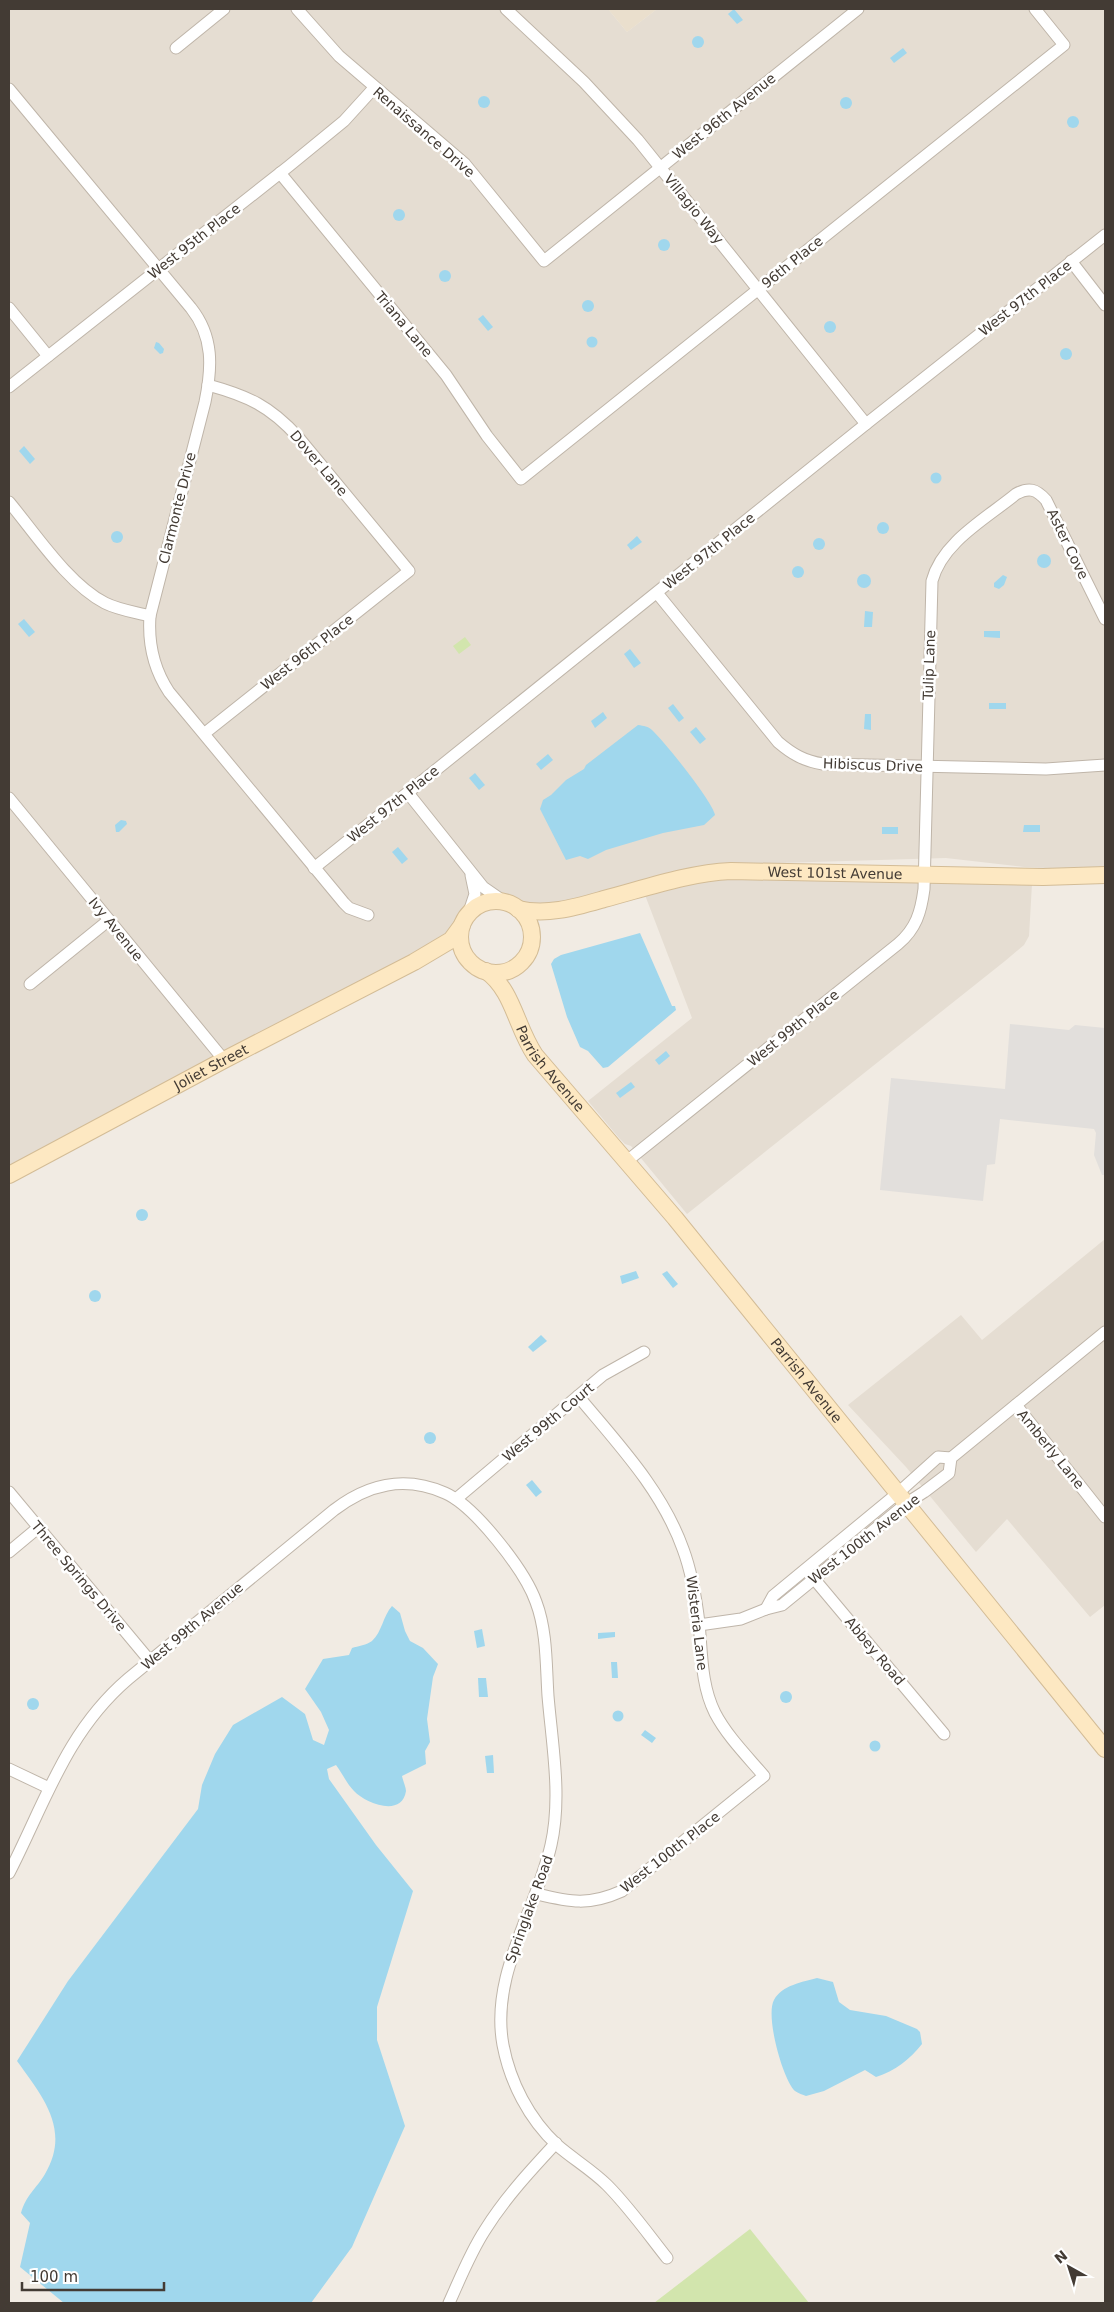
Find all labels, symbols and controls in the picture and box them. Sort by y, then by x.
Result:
street label: West 96th Avenue [669,70,779,162]
street label: Renaissance Drive [370,84,478,180]
street label: Villagio Way [661,171,727,247]
street label: West 95th Place [145,200,243,282]
street label: 96th Place [758,233,826,291]
street label: West 97th Place [976,257,1074,339]
street label: Triana Lane [371,287,436,360]
street label: Dover Lane [287,427,351,499]
street label: Clarmonte Drive [155,450,199,566]
street label: Aster Cove [1044,506,1092,582]
street label: West 97th Place [660,509,758,593]
street label: West 96th Place [258,611,356,693]
street label: Tulip Lane [920,630,938,701]
street label: Hibiscus Drive [823,755,923,775]
street label: West 97th Place [344,762,442,846]
street label: West 101st Avenue [767,864,903,882]
street label: Ivy Avenue [85,894,147,964]
street label: West 99th Place [744,986,842,1070]
street label: Parrish Avenue [513,1023,588,1115]
street label: Joliet Street [170,1041,251,1094]
street label: Parrish Avenue [767,1335,845,1426]
street label: West 99th Court [499,1379,597,1465]
street label: Amberly Lane [1014,1406,1088,1492]
street label: West 100th Avenue [805,1491,923,1587]
street label: Three Springs Drive [28,1517,130,1634]
street label: Wisteria Lane [683,1575,711,1671]
street label: West 99th Avenue [138,1579,246,1673]
street label: Abbey Road [842,1614,908,1688]
street label: West 100th Place [617,1808,723,1896]
street label: Springlake Road [502,1853,556,1965]
north arrow [1044,2242,1094,2292]
text: N [1051,2247,1070,2267]
scale bar [22,2260,165,2292]
text: 100 m [30,2268,78,2286]

